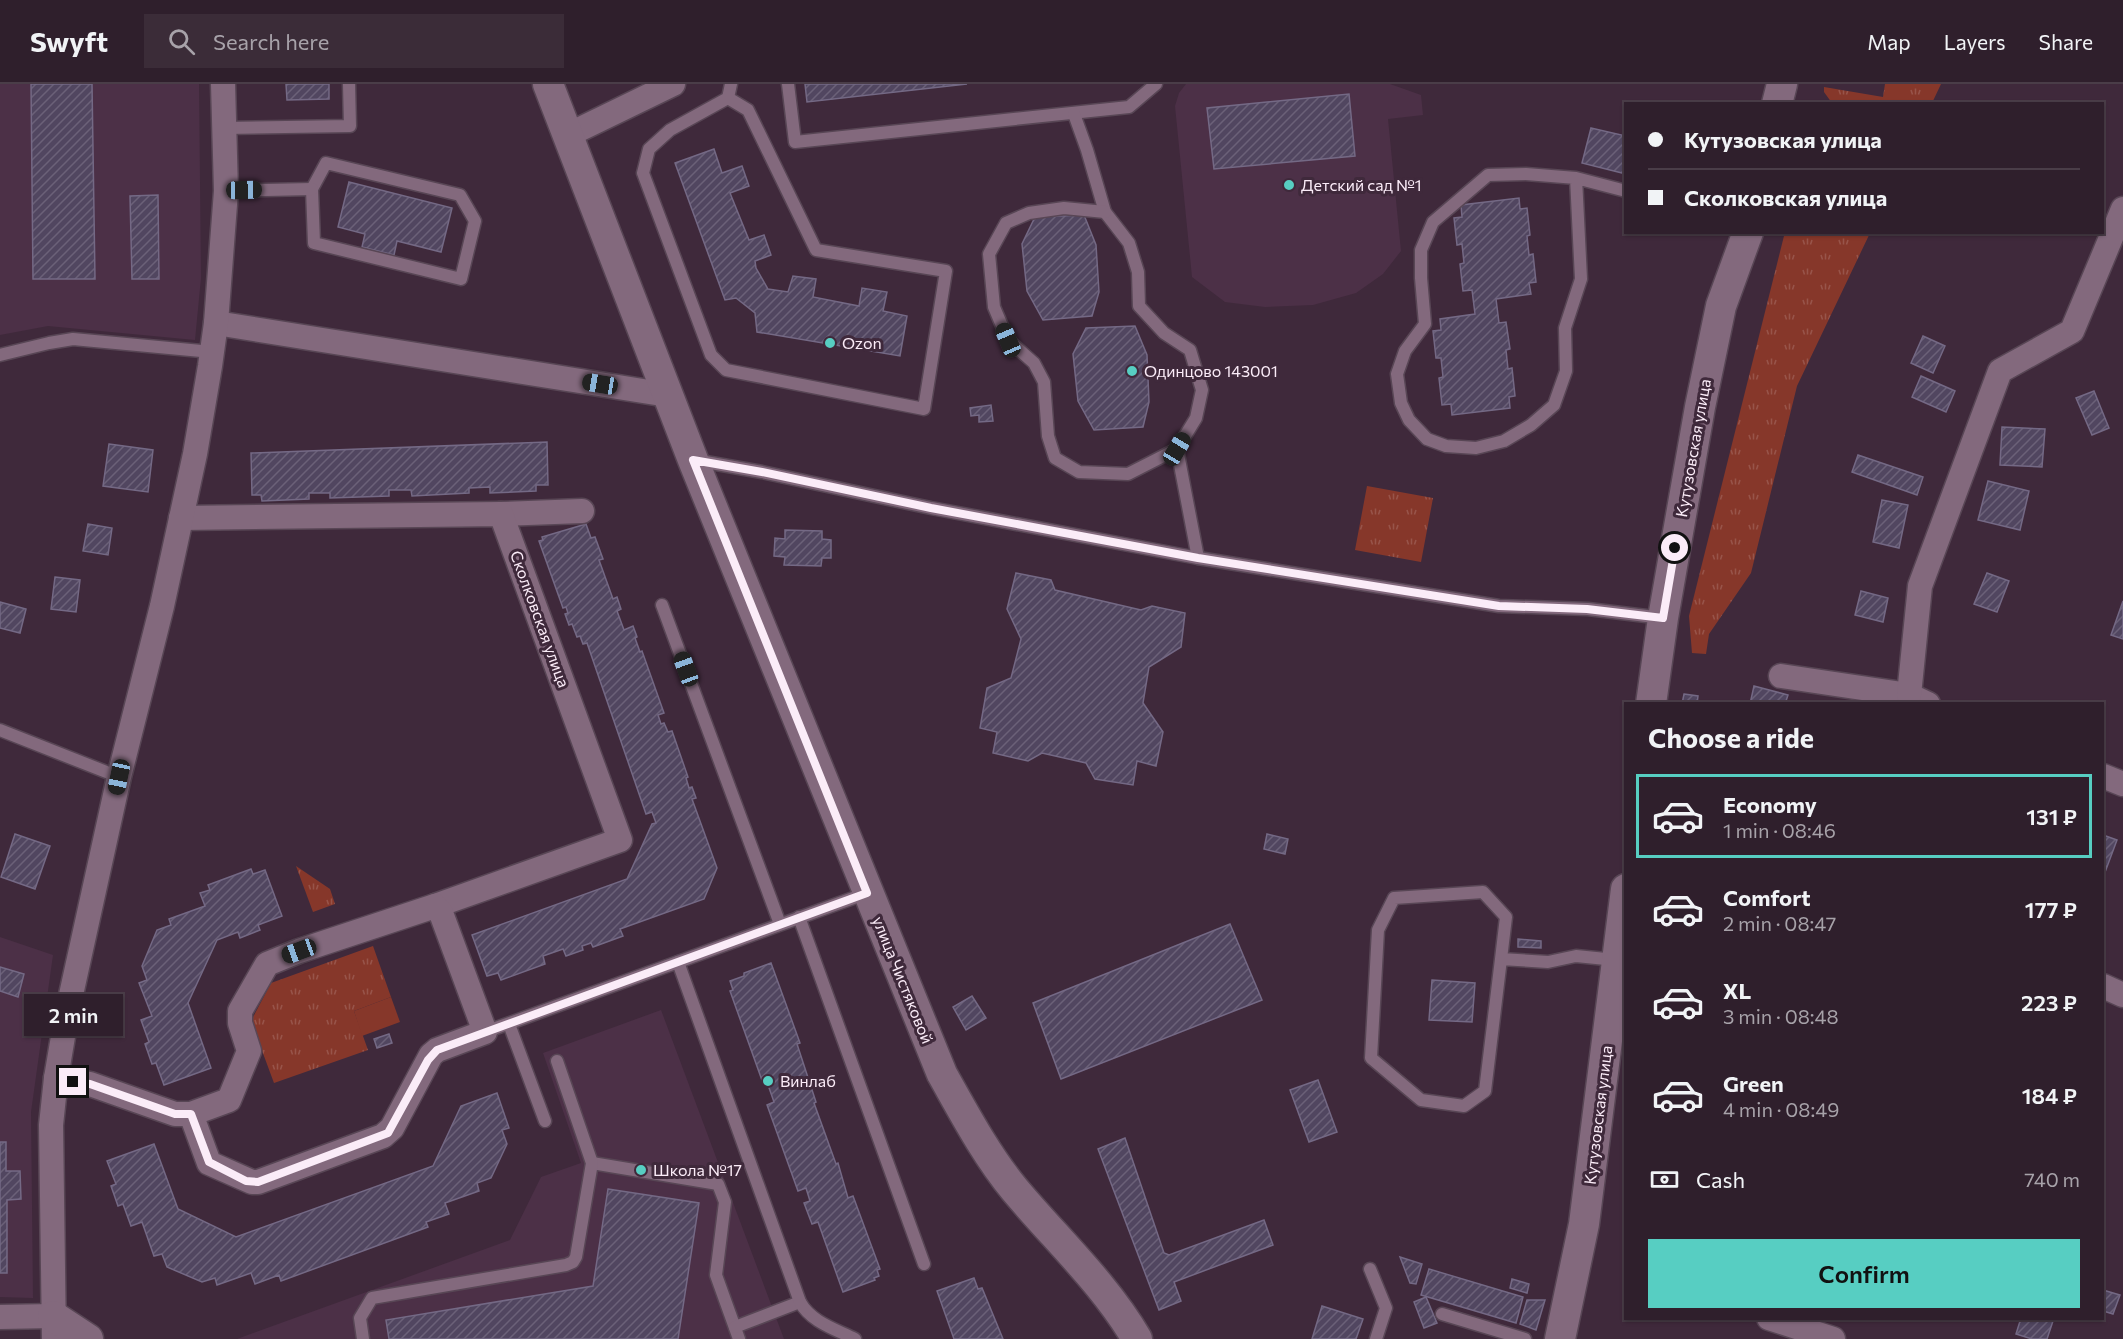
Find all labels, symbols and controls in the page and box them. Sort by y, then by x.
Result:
search box [144,14,564,68]
text: Swyft [30,24,108,58]
icon: search [165,25,198,58]
text: Search here [213,28,329,55]
text: Map [1867,29,1911,54]
text: Layers [1944,29,2006,54]
text: Share [2039,29,2093,54]
text: Кутузовская улица [1684,126,1882,153]
place label: Детский сад №1 [1301,175,1422,194]
marker: Детский сад №1 [1282,178,1296,192]
car [226,181,262,199]
text: Сколковская улица [1684,184,1887,211]
car [993,320,1023,360]
place label: Ozon [842,333,882,352]
marker: Ozon [823,336,837,350]
place label: Одинцово 143001 [1144,361,1278,380]
marker: Одинцово 143001 [1125,364,1139,378]
car [581,372,619,396]
street label: Кутузовская улица [1671,377,1714,519]
car [1160,429,1194,469]
route start [1661,534,1688,561]
street label: Сколковская улица [507,548,574,690]
car [671,649,701,689]
text: Choose a ride [1648,721,1814,754]
car [106,758,132,796]
icon: car [1651,789,1705,843]
text: Economy [1723,791,1817,818]
text: 131 ₽ [2026,803,2077,830]
text: 1 min · 08:46 [1723,818,1836,842]
icon: car [1651,882,1705,936]
text: Comfort [1723,884,1811,911]
text: 177 ₽ [2025,896,2077,923]
text: 2 min · 08:47 [1723,911,1836,935]
street label: улица Чистяковой [869,913,938,1046]
car [279,936,319,966]
icon: car [1651,975,1705,1029]
text: XL [1723,977,1751,1004]
text: 223 ₽ [2021,989,2077,1016]
callout: 2 min [23,995,122,1037]
text: 2 min [49,1003,98,1027]
text: 3 min · 08:48 [1723,1004,1839,1028]
street label: Кутузовская улица [1580,1044,1615,1186]
route end [59,1068,86,1095]
icon: car [1651,1068,1705,1122]
text: Green [1723,1070,1784,1097]
place label: Винлаб [780,1071,836,1090]
marker: Винлаб [761,1074,775,1088]
text: 184 ₽ [2022,1082,2077,1109]
text: 4 min · 08:49 [1723,1097,1839,1121]
place label: Школа №17 [653,1160,742,1179]
marker: Школа №17 [634,1163,648,1177]
icon: cash [1648,1163,1681,1196]
text: Cash [1696,1166,1745,1193]
text: 740 m [2024,1167,2080,1191]
button: Confirm [1648,1239,2080,1308]

